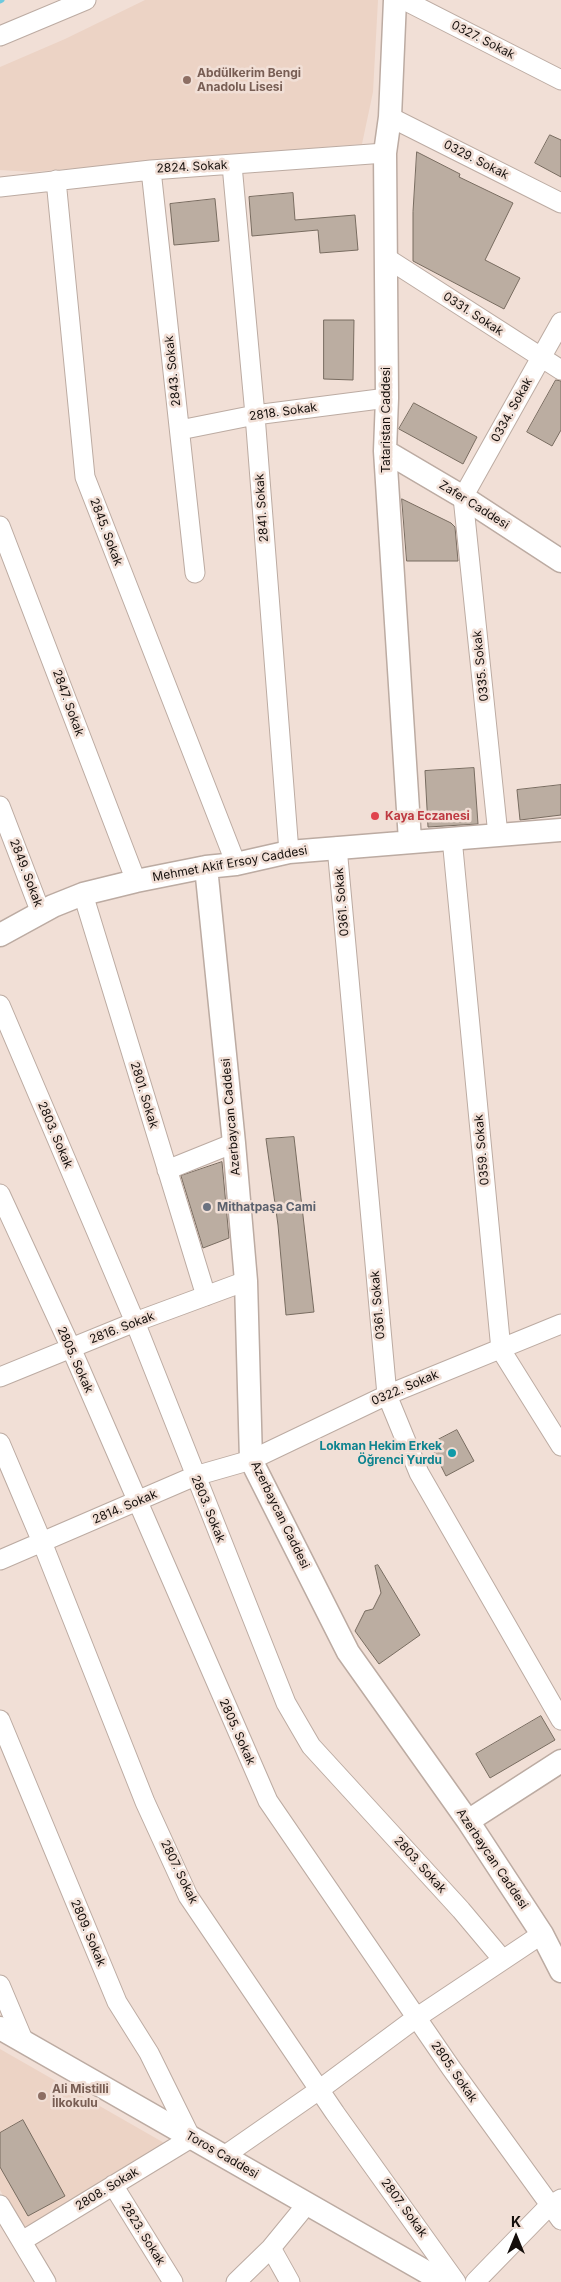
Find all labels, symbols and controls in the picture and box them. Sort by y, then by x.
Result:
street label: 0327. Sokak [449,18,517,62]
place label: Abdülkerim Bengi Anadolu Lisesi [197,66,301,94]
marker: Abdülkerim Bengi Anadolu Lisesi [181,74,193,86]
street label: 0329. Sokak [441,137,511,183]
street label: 2824. Sokak [156,158,228,176]
street label: 0331. Sokak [440,289,506,339]
street label: 2843. Sokak [162,335,184,407]
street label: Tataristan Caddesi [379,367,393,473]
street label: 0334. Sokak [488,375,536,445]
street label: 2818. Sokak [248,400,318,424]
street label: 2841. Sokak [252,473,272,543]
street label: Zafer Caddesi [436,478,512,532]
street label: 2845. Sokak [87,496,125,568]
street label: 0335. Sokak [470,630,492,702]
street label: 2847. Sokak [49,668,87,738]
place label: Kaya Eczanesi [385,809,470,823]
marker: Kaya Eczanesi [369,810,381,822]
street label: 2849. Sokak [7,837,45,909]
street label: Mehmet Akif Ersoy Caddesi [151,843,309,885]
street label: 0361. Sokak [332,867,352,937]
street label: Azerbaycan Caddesi [219,1058,243,1176]
street label: 2801. Sokak [127,1060,161,1130]
street label: 2803. Sokak [34,1099,76,1171]
street label: 0359. Sokak [472,1114,492,1186]
place label: Mithatpaşa Cami [217,1200,316,1214]
marker: Mithatpaşa Cami [201,1201,213,1213]
street label: 0361. Sokak [368,1270,388,1340]
street label: 2816. Sokak [88,1309,156,1347]
street label: 2805. Sokak [54,1325,96,1395]
street label: 0322. Sokak [369,1367,441,1409]
place label: Lokman Hekim Erkek Öğrenci Yurdu [319,1439,442,1467]
marker: Lokman Hekim Erkek Öğrenci Yurdu [446,1447,458,1459]
street label: Azerbaycan Caddesi [248,1459,312,1571]
street label: 2803. Sokak [188,1473,228,1545]
street label: 2814. Sokak [91,1487,159,1527]
street label: 2805. Sokak [216,1697,258,1767]
street label: Azerbaycan Caddesi [453,1806,531,1912]
street label: 2803. Sokak [391,1834,449,1896]
street label: 2807. Sokak [157,1838,201,1906]
street label: 2809. Sokak [67,1897,109,1969]
street label: 2805. Sokak [428,2039,480,2105]
place label: Ali Mistilli İlkokulu [52,2082,109,2110]
marker: Ali Mistilli İlkokulu [36,2090,48,2102]
street label: Toros Caddesi [183,2128,261,2182]
street label: 2808. Sokak [73,2165,141,2213]
street label: 2807. Sokak [378,2176,430,2240]
street label: 2823. Sokak [118,2200,168,2268]
north arrow [491,2212,541,2262]
text: K [511,2213,521,2230]

